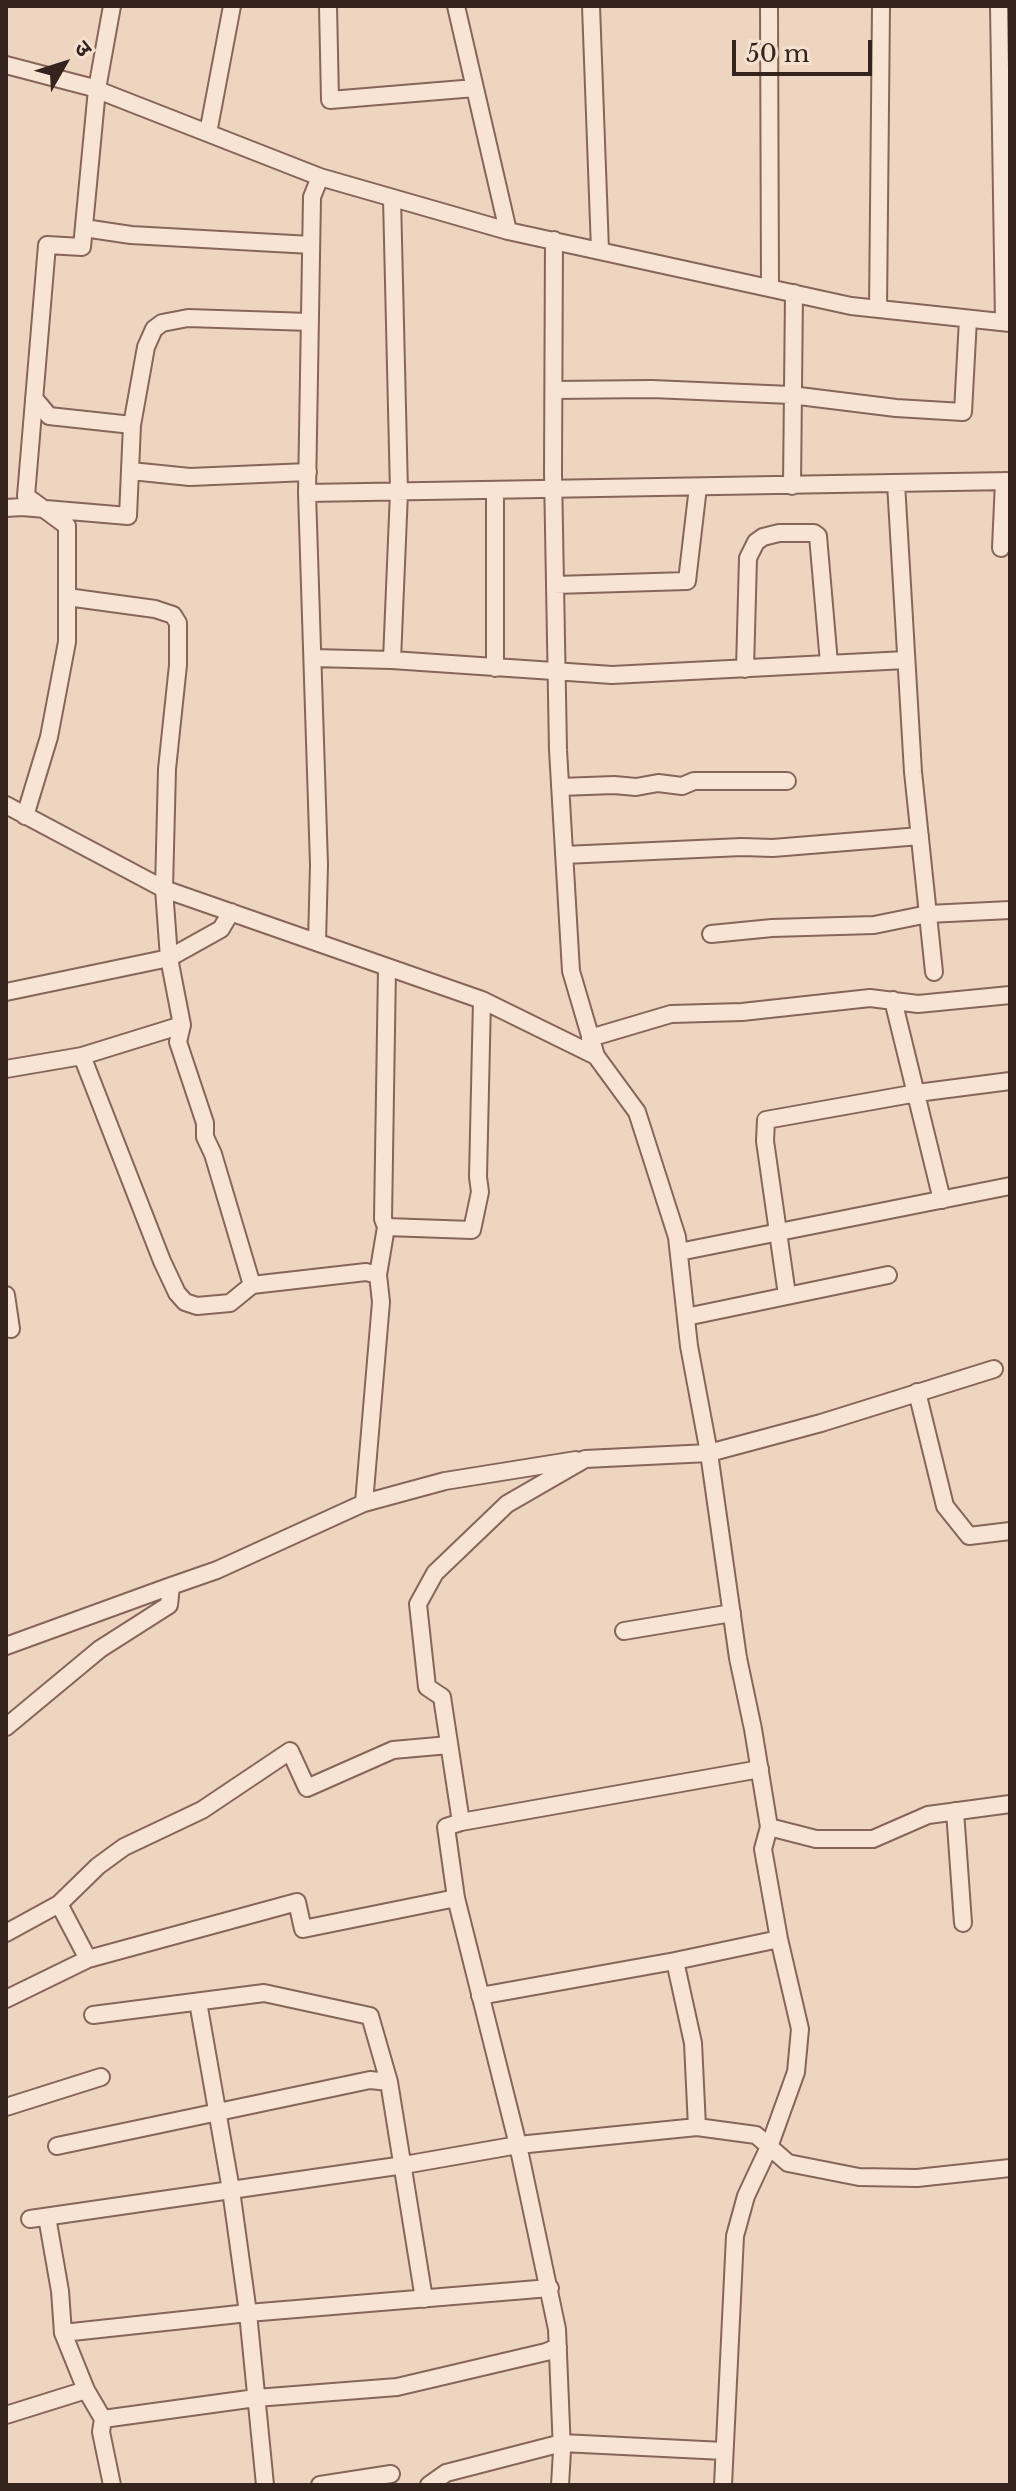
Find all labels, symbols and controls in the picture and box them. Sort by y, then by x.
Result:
north arrow [24,24,104,104]
scale bar [736,24,876,74]
text: उ [68,35,98,62]
text: 50 m [746,39,809,68]

